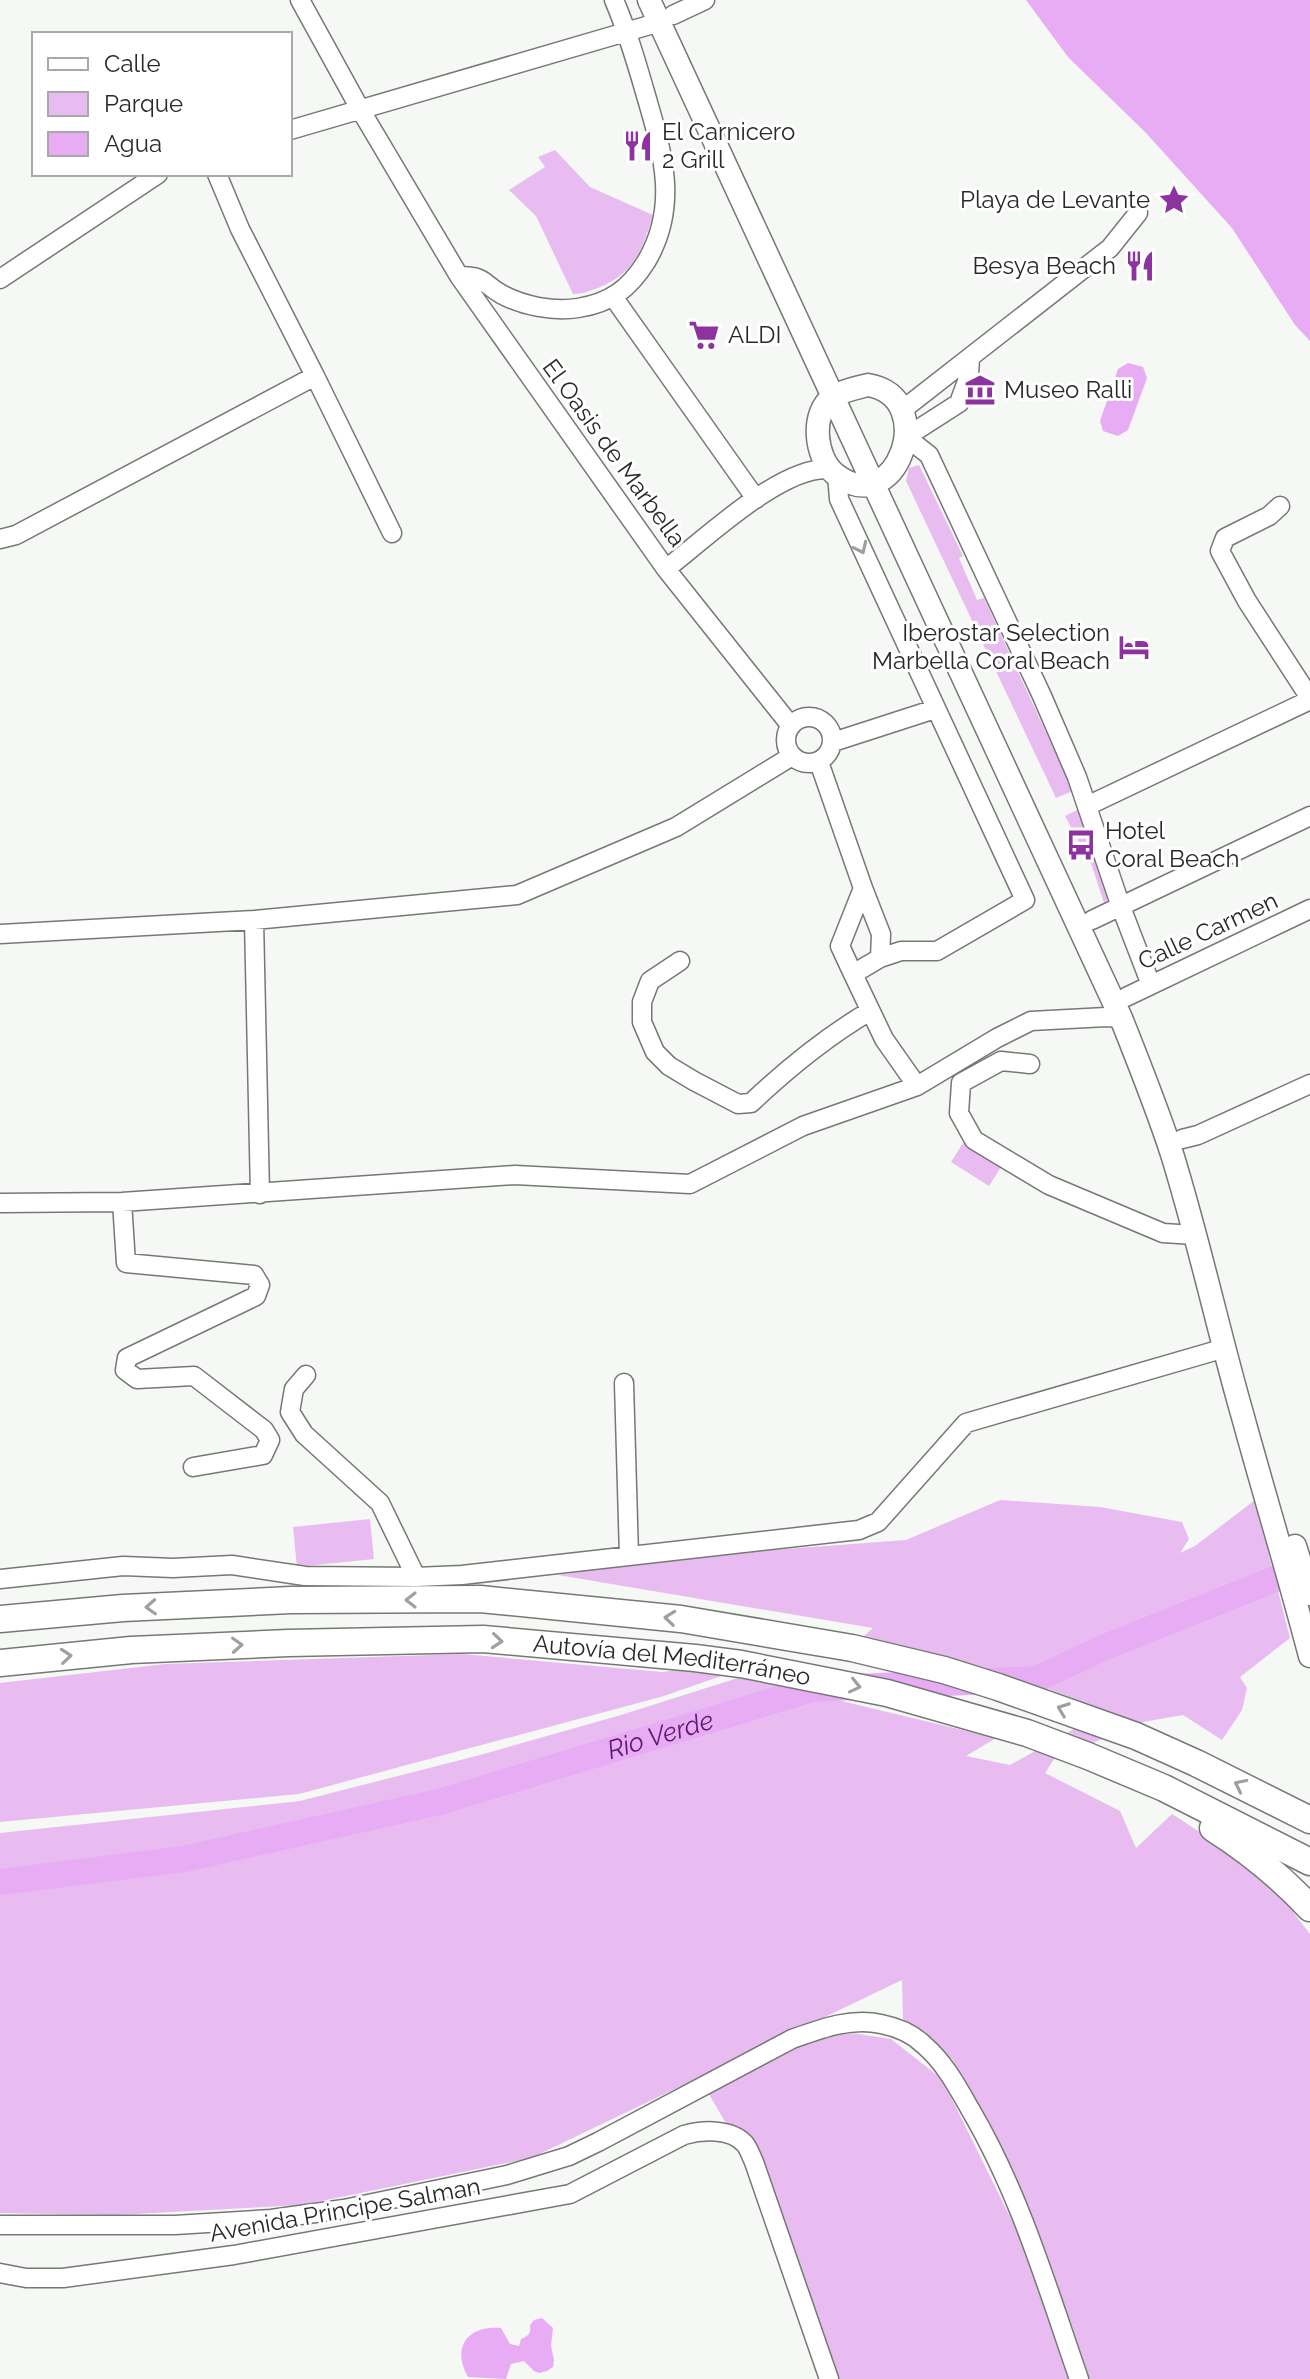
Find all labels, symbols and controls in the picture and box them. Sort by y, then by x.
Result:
legend [32,32,292,176]
text: Calle [104,49,161,78]
text: Parque [104,89,183,118]
place label: El Carnicero 2 Grill [662,117,795,174]
text: Agua [104,129,162,158]
restaurant icon: El Carnicero 2 Grill [621,129,655,163]
place icon: Playa de Levante [1157,183,1191,217]
place label: Playa de Levante [960,185,1150,214]
restaurant icon: Besya Beach [1123,249,1157,283]
place label: Besya Beach [972,251,1116,280]
supermarket icon: ALDI [687,318,721,352]
place label: ALDI [728,320,781,349]
street label: El Oasis de Marbella [537,353,692,552]
museum icon: Museo Ralli [963,373,997,407]
place label: Museo Ralli [1004,375,1132,404]
one-way arrow [851,540,867,554]
place label: Iberostar Selection Marbella Coral Beach [872,618,1110,675]
hotel icon: Iberostar Selection Marbella Coral Beach [1117,630,1151,664]
place label: Hotel Coral Beach [1105,816,1239,873]
bus stop icon: Hotel Coral Beach [1064,828,1098,862]
street label: Calle Carmen [1133,886,1282,976]
one-way arrow [404,1591,417,1608]
one-way arrow [144,1598,157,1615]
one-way arrow [663,1609,676,1626]
street label: Autovía del Mediterráneo [532,1629,813,1691]
one-way arrow [491,1632,504,1649]
one-way arrow [231,1637,244,1654]
one-way arrow [60,1648,73,1665]
one-way arrow [847,1677,861,1694]
one-way arrow [1057,1702,1071,1719]
water label: Rio Verde [604,1705,717,1765]
one-way arrow [1234,1779,1249,1794]
street label: Avenida Principe Salman [207,2171,483,2248]

